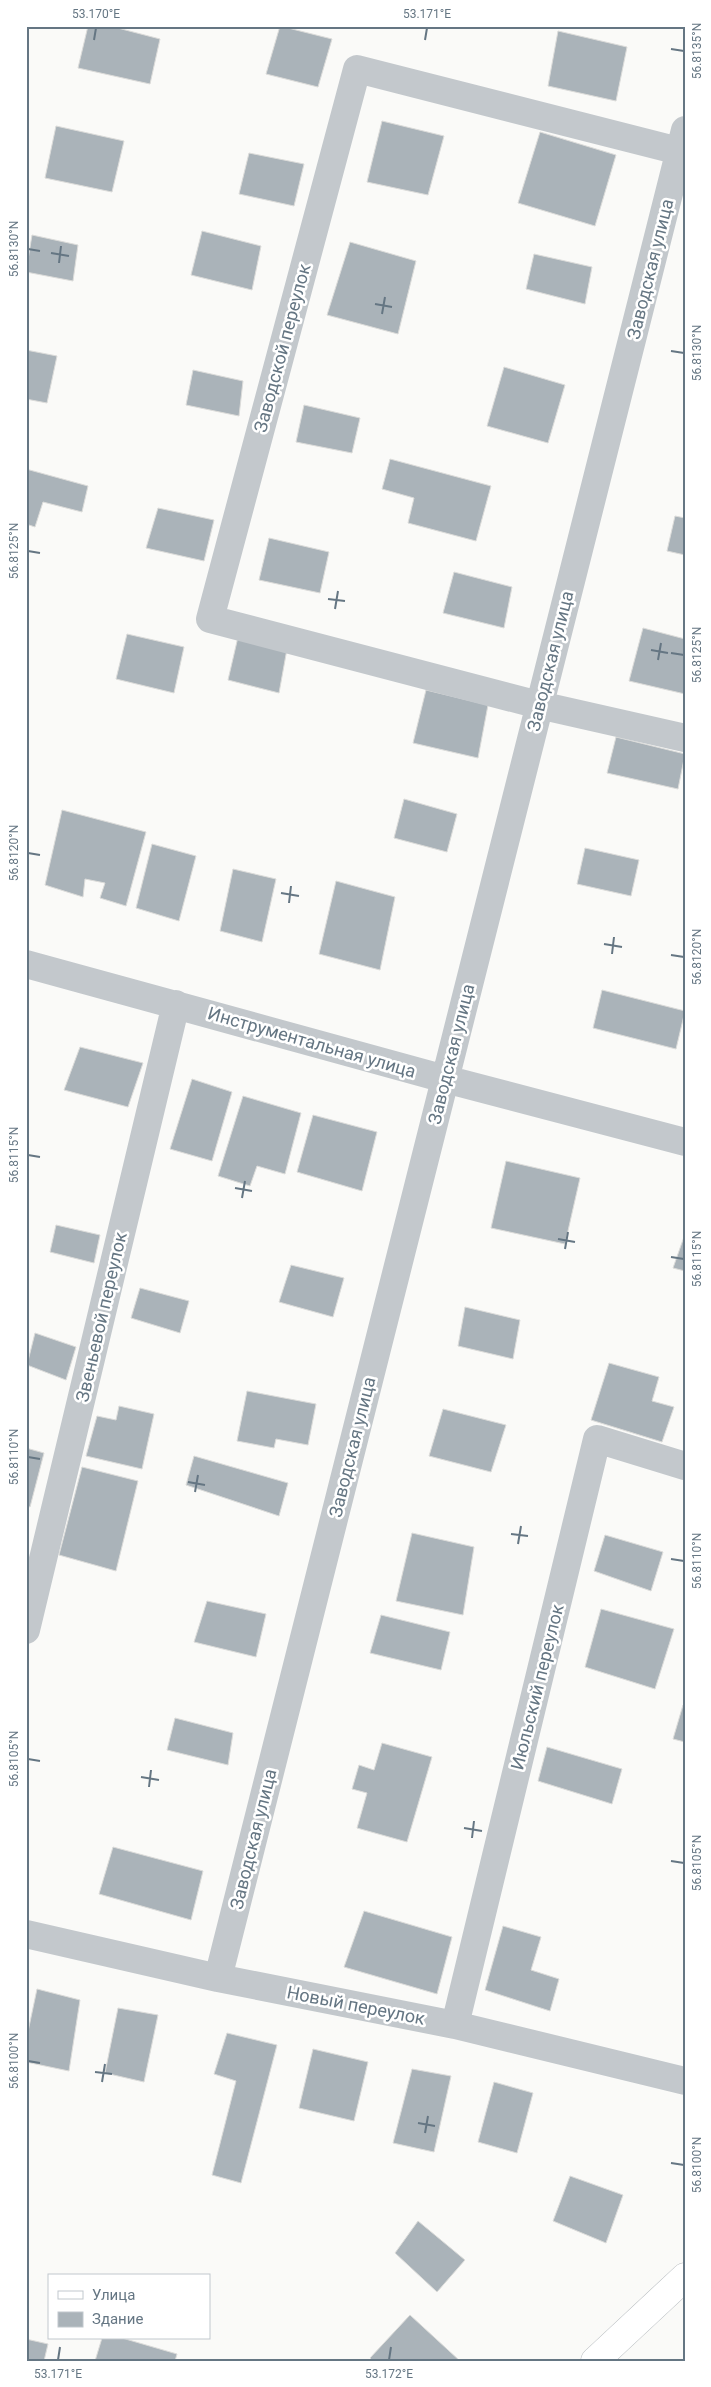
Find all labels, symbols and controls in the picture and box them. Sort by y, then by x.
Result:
text: 53.170°E [72,7,120,21]
text: 53.171°E [403,7,451,21]
text: 56.8135°N [690,23,704,79]
street label: Заводская улица [622,197,678,341]
text: 56.8130°N [7,221,21,277]
street label: Заводской переулок [249,261,315,434]
text: 56.8130°N [690,325,704,381]
text: 56.8125°N [7,523,21,579]
street label: Заводская улица [522,589,578,733]
text: 56.8125°N [690,627,704,683]
text: 56.8120°N [7,825,21,881]
text: 56.8120°N [690,929,704,985]
street label: Заводская улица [423,982,479,1126]
street label: Инструментальная улица [206,1002,418,1082]
text: 56.8115°N [7,1127,21,1183]
street label: Звеньевой переулок [71,1230,131,1404]
text: 56.8115°N [690,1231,704,1287]
street label: Заводская улица [324,1375,380,1519]
text: 56.8110°N [7,1429,21,1485]
text: 56.8110°N [690,1533,704,1589]
street label: Июльский переулок [506,1602,568,1772]
text: 56.8105°N [7,1731,21,1787]
street label: Заводская улица [225,1767,281,1911]
text: 56.8105°N [690,1835,704,1891]
street label: Новый переулок [285,1981,427,2029]
text: 56.8100°N [7,2033,21,2089]
text: 56.8100°N [690,2137,704,2193]
legend [48,2274,210,2340]
text: Улица [92,2286,135,2304]
text: Здание [92,2310,143,2328]
text: 53.171°E [34,2367,82,2381]
text: 53.172°E [365,2367,413,2381]

